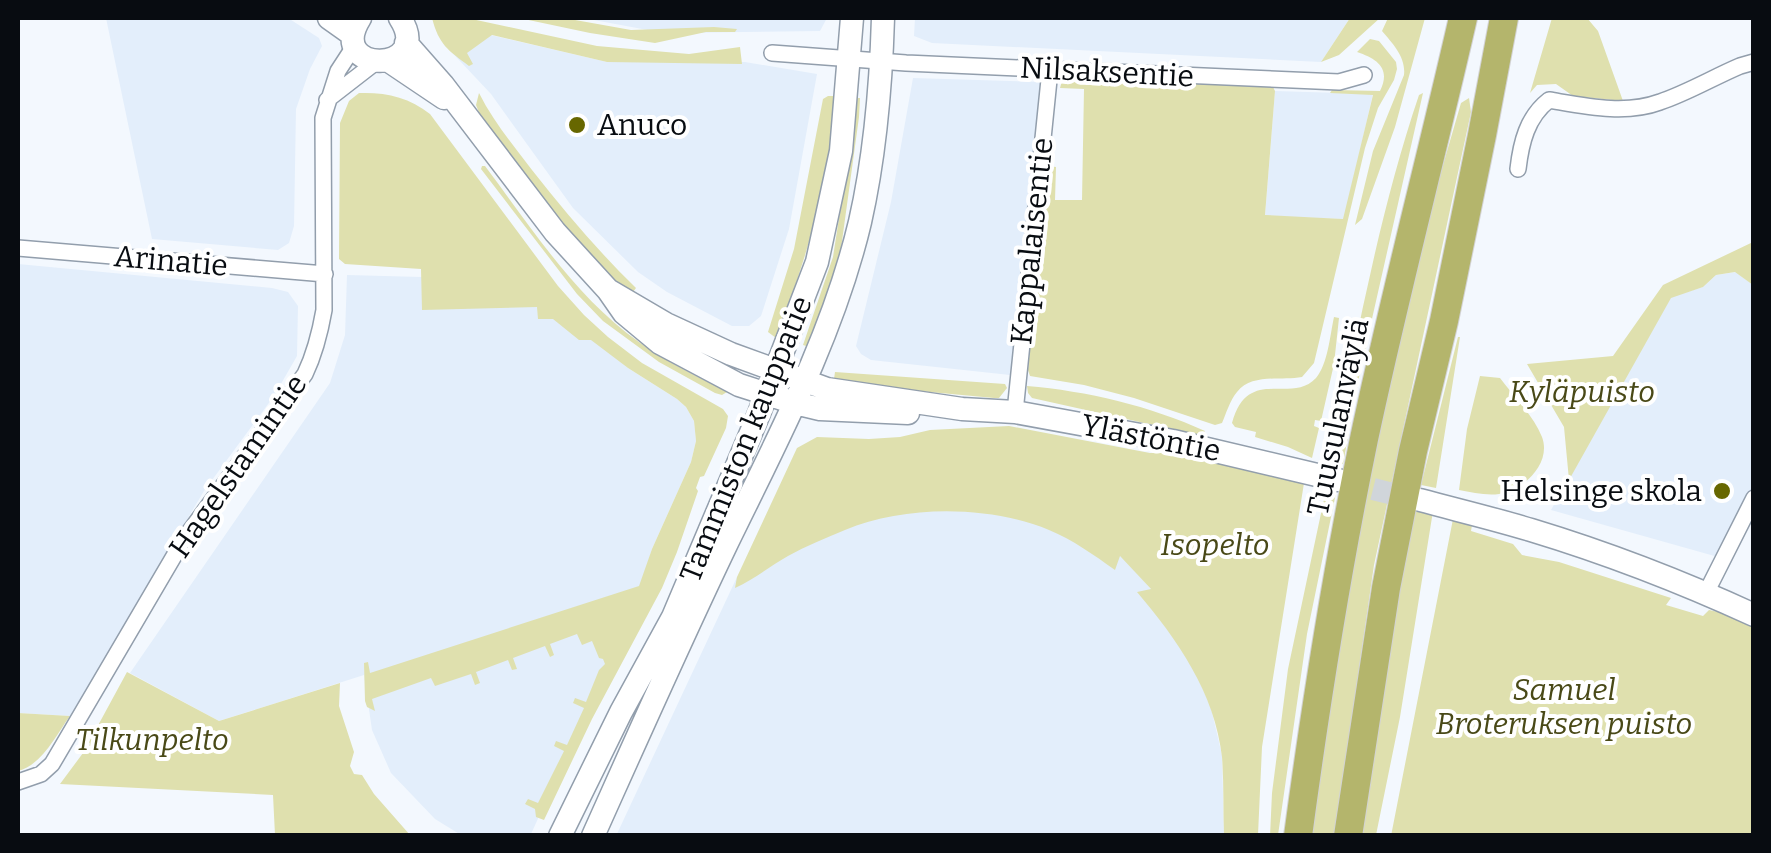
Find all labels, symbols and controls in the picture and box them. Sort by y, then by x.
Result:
street label: Nilsaksentie [1019,49,1195,95]
place label: Anuco [597,107,687,143]
marker: Anuco [566,114,588,136]
street label: Kappalaisentie [1003,136,1061,346]
street label: Arinatie [113,238,229,284]
street label: Tammiston kauppatie [672,291,820,587]
street label: Tuusulanväylä [1299,315,1377,519]
street label: Hagelstamintie [162,368,314,564]
park label: Kyläpuisto [1509,374,1655,410]
street label: Ylästöntie [1078,407,1224,469]
place label: Helsinge skola [1500,473,1702,509]
marker: Helsinge skola [1711,480,1733,502]
park label: Isopelto [1161,527,1269,563]
park label: Samuel Broteruksen puisto [1436,672,1692,742]
park label: Tilkunpelto [75,722,229,758]

